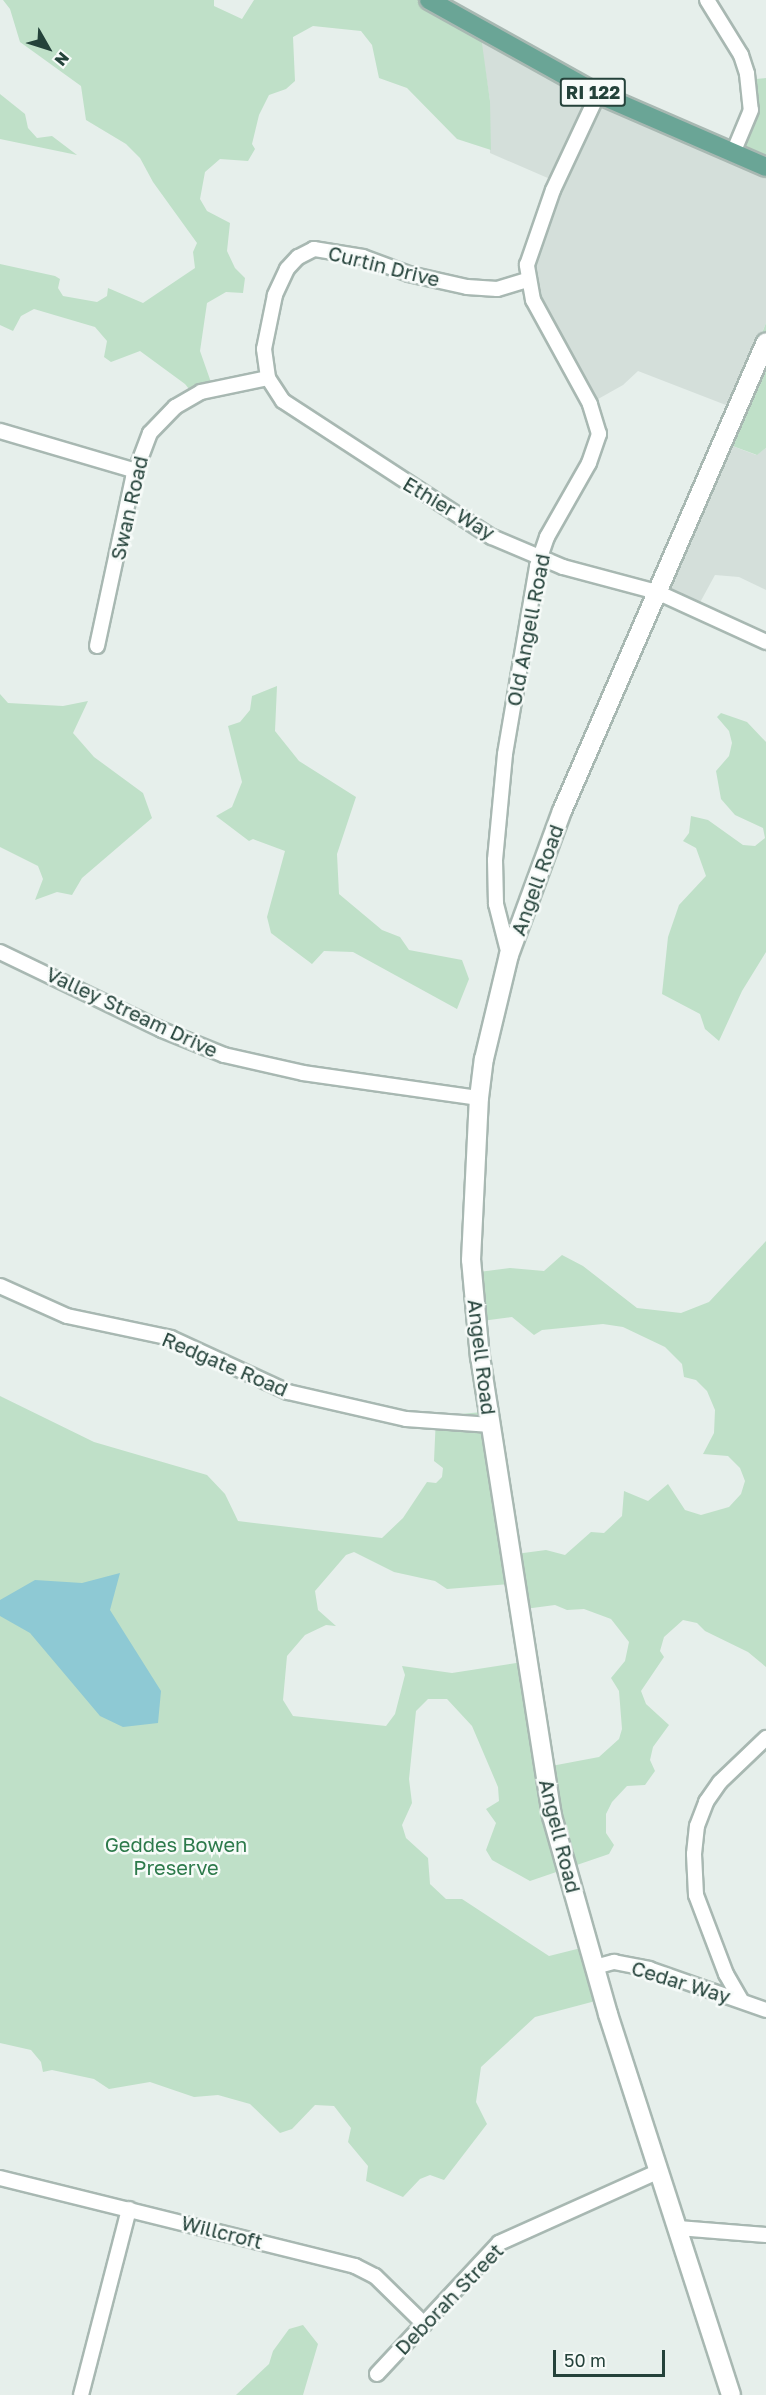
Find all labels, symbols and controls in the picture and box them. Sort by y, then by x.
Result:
north arrow [18,18,78,78]
text: N [50,48,74,70]
road number: RI 122 [558,77,628,107]
street label: Curtin Drive [326,241,442,291]
street label: Swan Road [105,454,153,562]
street label: Ethier Way [399,471,499,545]
street label: Old Angell Road [501,552,555,708]
street label: Angell Road [506,821,568,939]
street label: Valley Stream Drive [42,962,222,1062]
street label: Angell Road [463,1298,501,1416]
street label: Redgate Road [158,1327,292,1401]
street label: Angell Road [534,1777,586,1895]
park label: Geddes Bowen Preserve [105,1832,247,1879]
street label: Cedar Way [629,1956,733,2008]
street label: Willcroft [179,2210,265,2254]
street label: Deborah Street [390,2238,508,2360]
scale bar [556,2338,668,2376]
text: 50 m [564,2349,606,2371]

